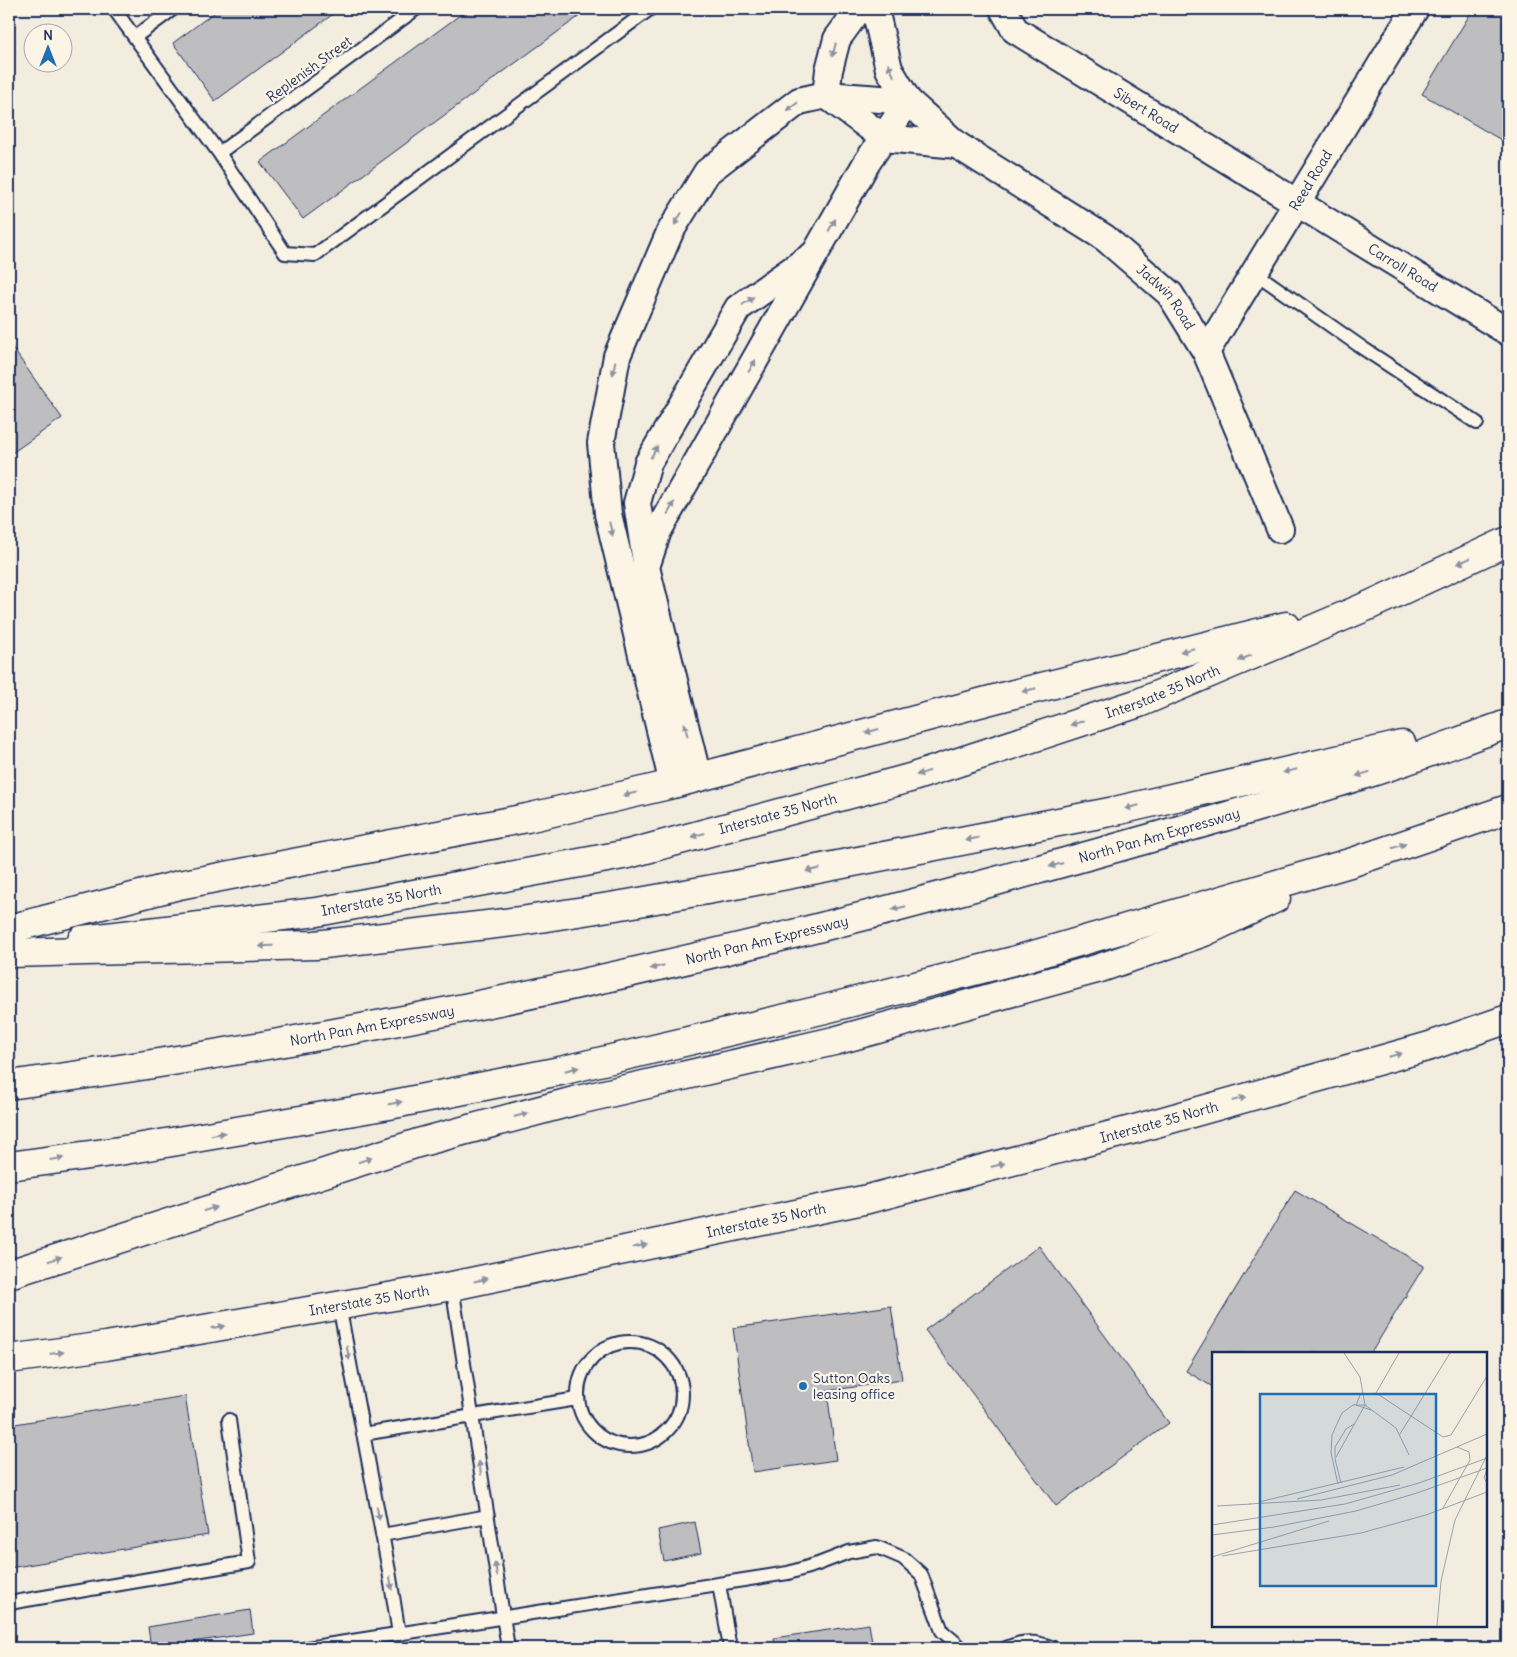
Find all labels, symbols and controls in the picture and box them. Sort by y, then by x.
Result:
north arrow [22,22,72,72]
text: N [43,26,53,44]
street label: Replenish Street [263,32,355,106]
one-way arrow [830,42,838,57]
one-way arrow [886,63,894,77]
street label: Sibert Road [1110,84,1182,137]
one-way arrow [786,101,799,112]
street label: Reed Road [1285,147,1336,214]
one-way arrow [674,213,683,226]
one-way arrow [828,218,836,233]
street label: Carroll Road [1365,239,1441,296]
street label: Jadwin Road [1133,260,1199,333]
one-way arrow [742,296,755,306]
one-way arrow [747,360,756,373]
one-way arrow [610,361,618,377]
one-way arrow [650,445,658,460]
one-way arrow [667,501,676,515]
one-way arrow [608,521,616,536]
one-way arrow [1457,557,1471,565]
one-way arrow [1180,647,1195,655]
one-way arrow [1237,654,1252,662]
street label: Interstate 35 North [1103,661,1222,722]
one-way arrow [1022,686,1037,694]
one-way arrow [1070,720,1085,727]
one-way arrow [682,723,690,738]
one-way arrow [865,727,880,735]
one-way arrow [1283,767,1298,775]
one-way arrow [915,770,930,778]
one-way arrow [1355,771,1370,779]
street label: Interstate 35 North [717,789,839,838]
one-way arrow [623,790,638,798]
one-way arrow [1124,803,1139,811]
street label: North Pan Am Expressway [1076,804,1242,867]
one-way arrow [691,831,706,839]
one-way arrow [965,835,980,843]
one-way arrow [1392,842,1407,849]
one-way arrow [1048,861,1063,869]
one-way arrow [805,866,821,874]
street label: Interstate 35 North [320,880,443,920]
one-way arrow [892,904,907,912]
street label: North Pan Am Expressway [684,911,850,969]
one-way arrow [258,943,274,951]
one-way arrow [649,963,664,971]
street label: North Pan Am Expressway [289,1001,456,1050]
one-way arrow [1388,1051,1403,1059]
one-way arrow [564,1065,579,1073]
one-way arrow [1232,1095,1247,1103]
street label: Interstate 35 North [1098,1097,1220,1147]
one-way arrow [387,1099,403,1107]
one-way arrow [513,1111,528,1119]
one-way arrow [210,1129,226,1137]
one-way arrow [49,1155,65,1163]
one-way arrow [357,1156,372,1163]
one-way arrow [990,1160,1005,1168]
street label: Interstate 35 North [705,1199,828,1242]
one-way arrow [202,1205,217,1213]
one-way arrow [632,1242,647,1250]
one-way arrow [48,1255,63,1263]
one-way arrow [473,1276,488,1284]
street label: Interstate 35 North [308,1281,431,1320]
one-way arrow [210,1322,226,1330]
one-way arrow [344,1346,352,1362]
one-way arrow [49,1349,65,1357]
inset map [1212,1352,1487,1627]
place label: Sutton Oaks leasing office [813,1369,895,1403]
marker: Sutton Oaks leasing office [797,1380,809,1392]
one-way arrow [476,1460,484,1476]
one-way arrow [374,1505,382,1520]
one-way arrow [492,1561,500,1577]
one-way arrow [387,1575,395,1591]

